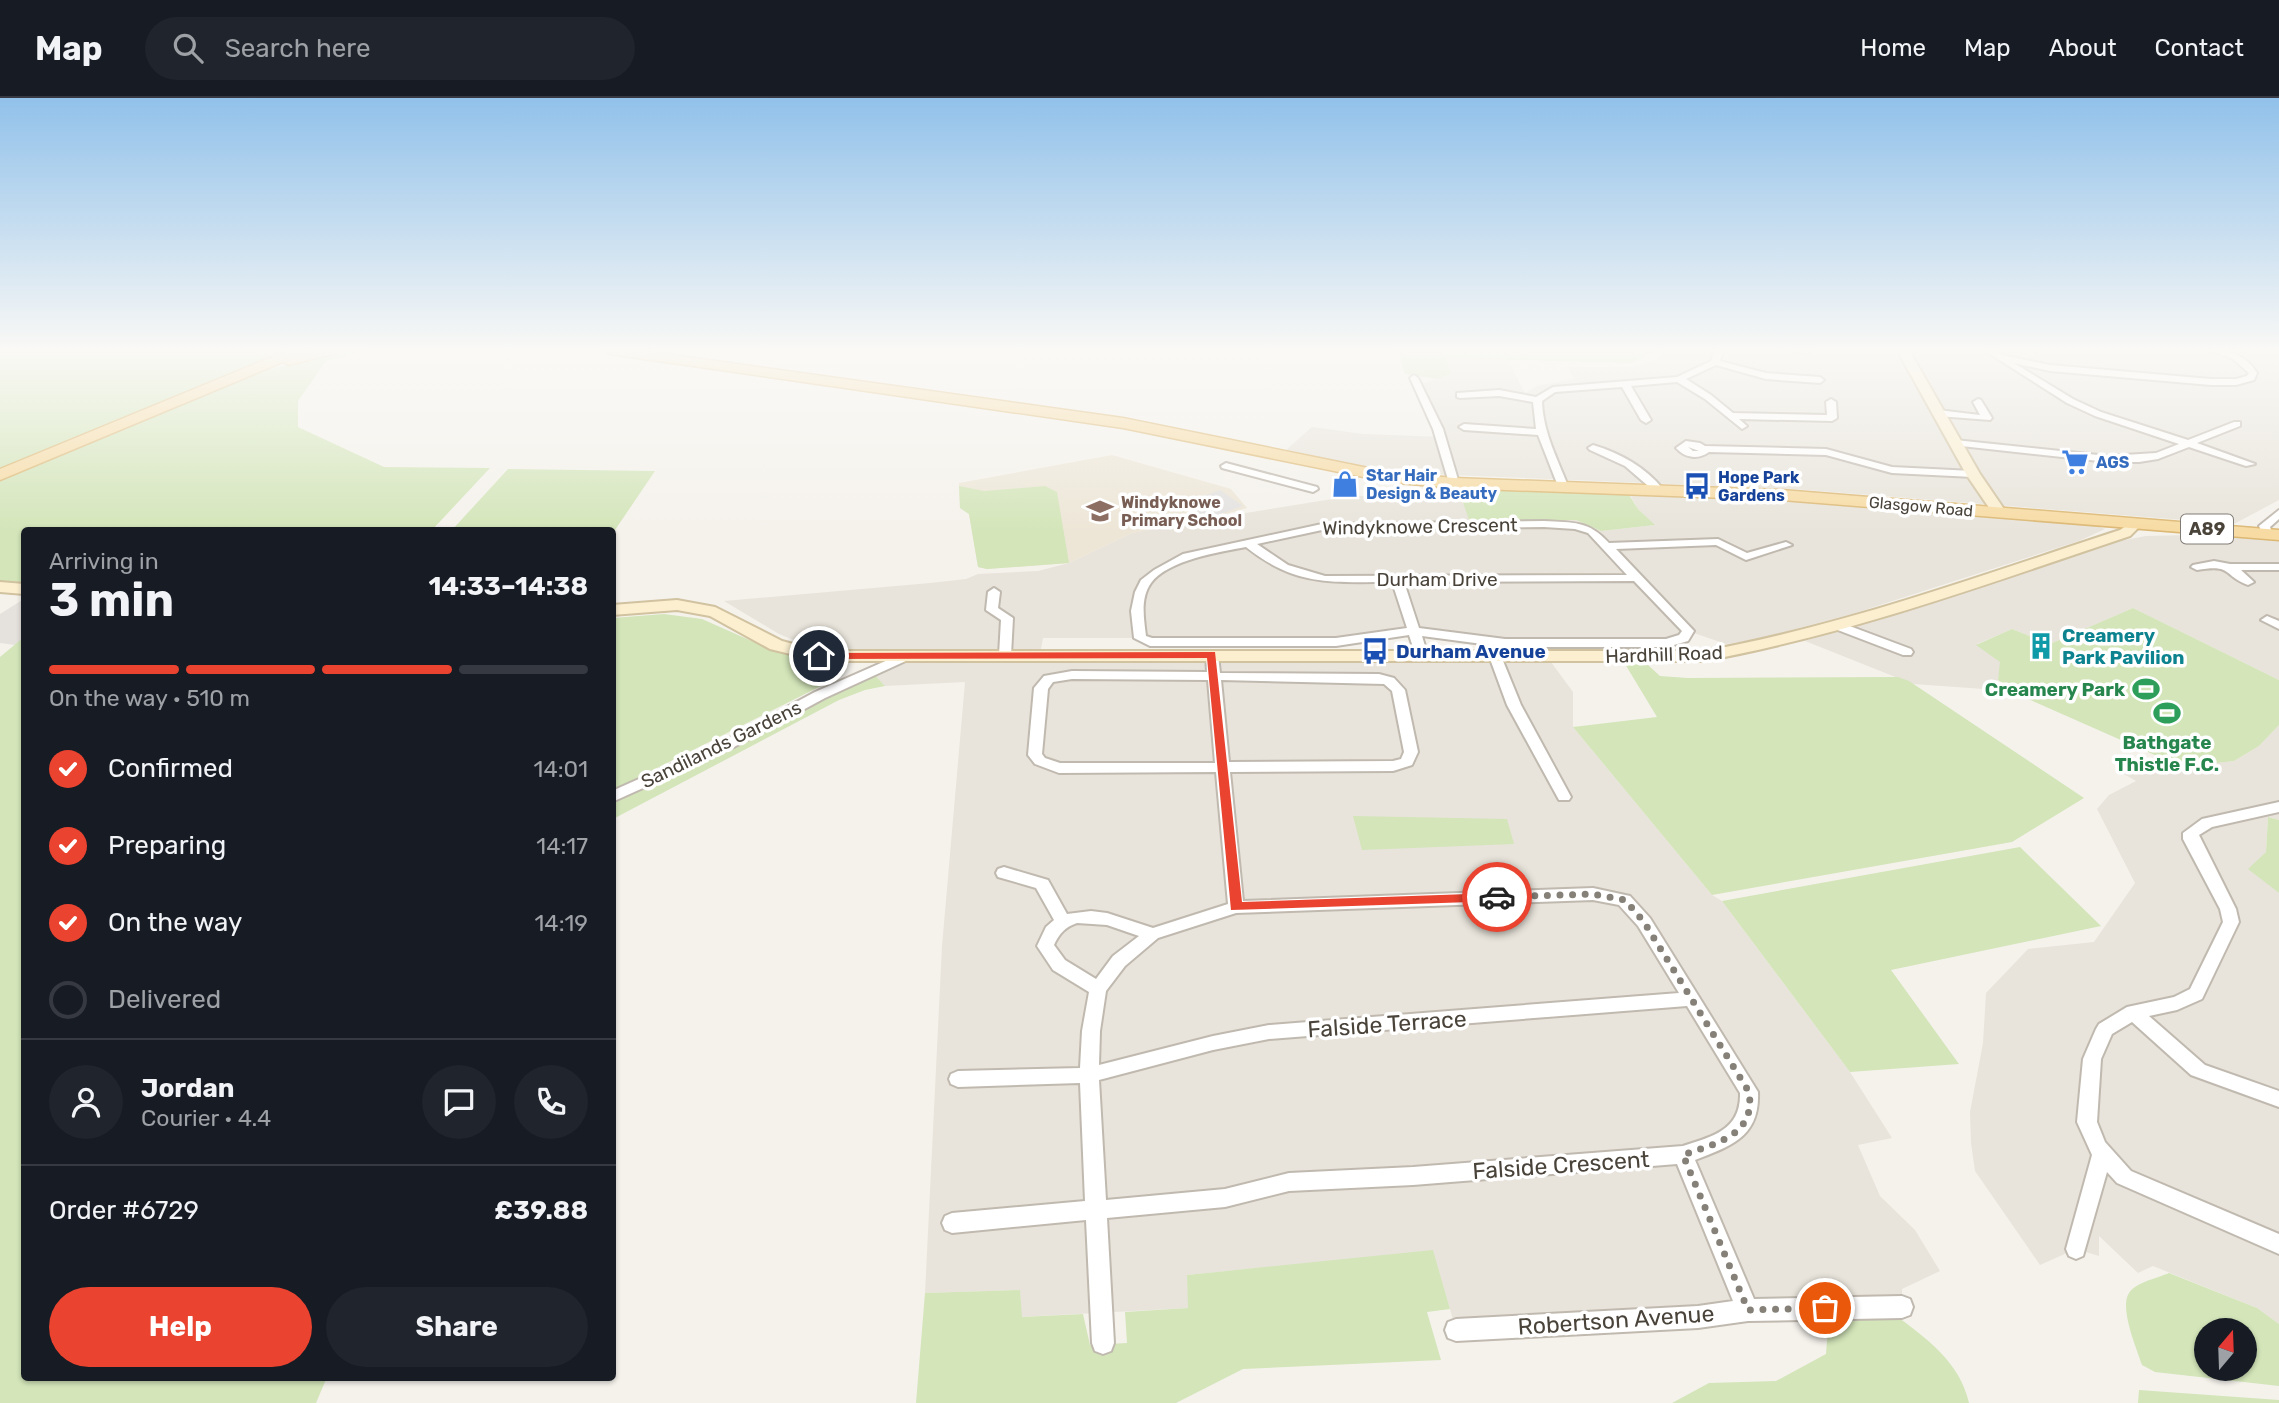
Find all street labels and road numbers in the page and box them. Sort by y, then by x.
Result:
street label: Glasgow Road [1868,492,1974,521]
street label: Windyknowe Crescent [1322,513,1518,540]
road number: A89 [2181,514,2233,544]
street label: Durham Drive [1376,568,1498,591]
street label: Hardhill Road [1605,641,1723,668]
street label: Sandilands Gardens [637,696,805,793]
street label: Falside Terrace [1306,1004,1468,1044]
street label: Falside Crescent [1472,1145,1650,1185]
street label: Robertson Avenue [1517,1299,1715,1341]

